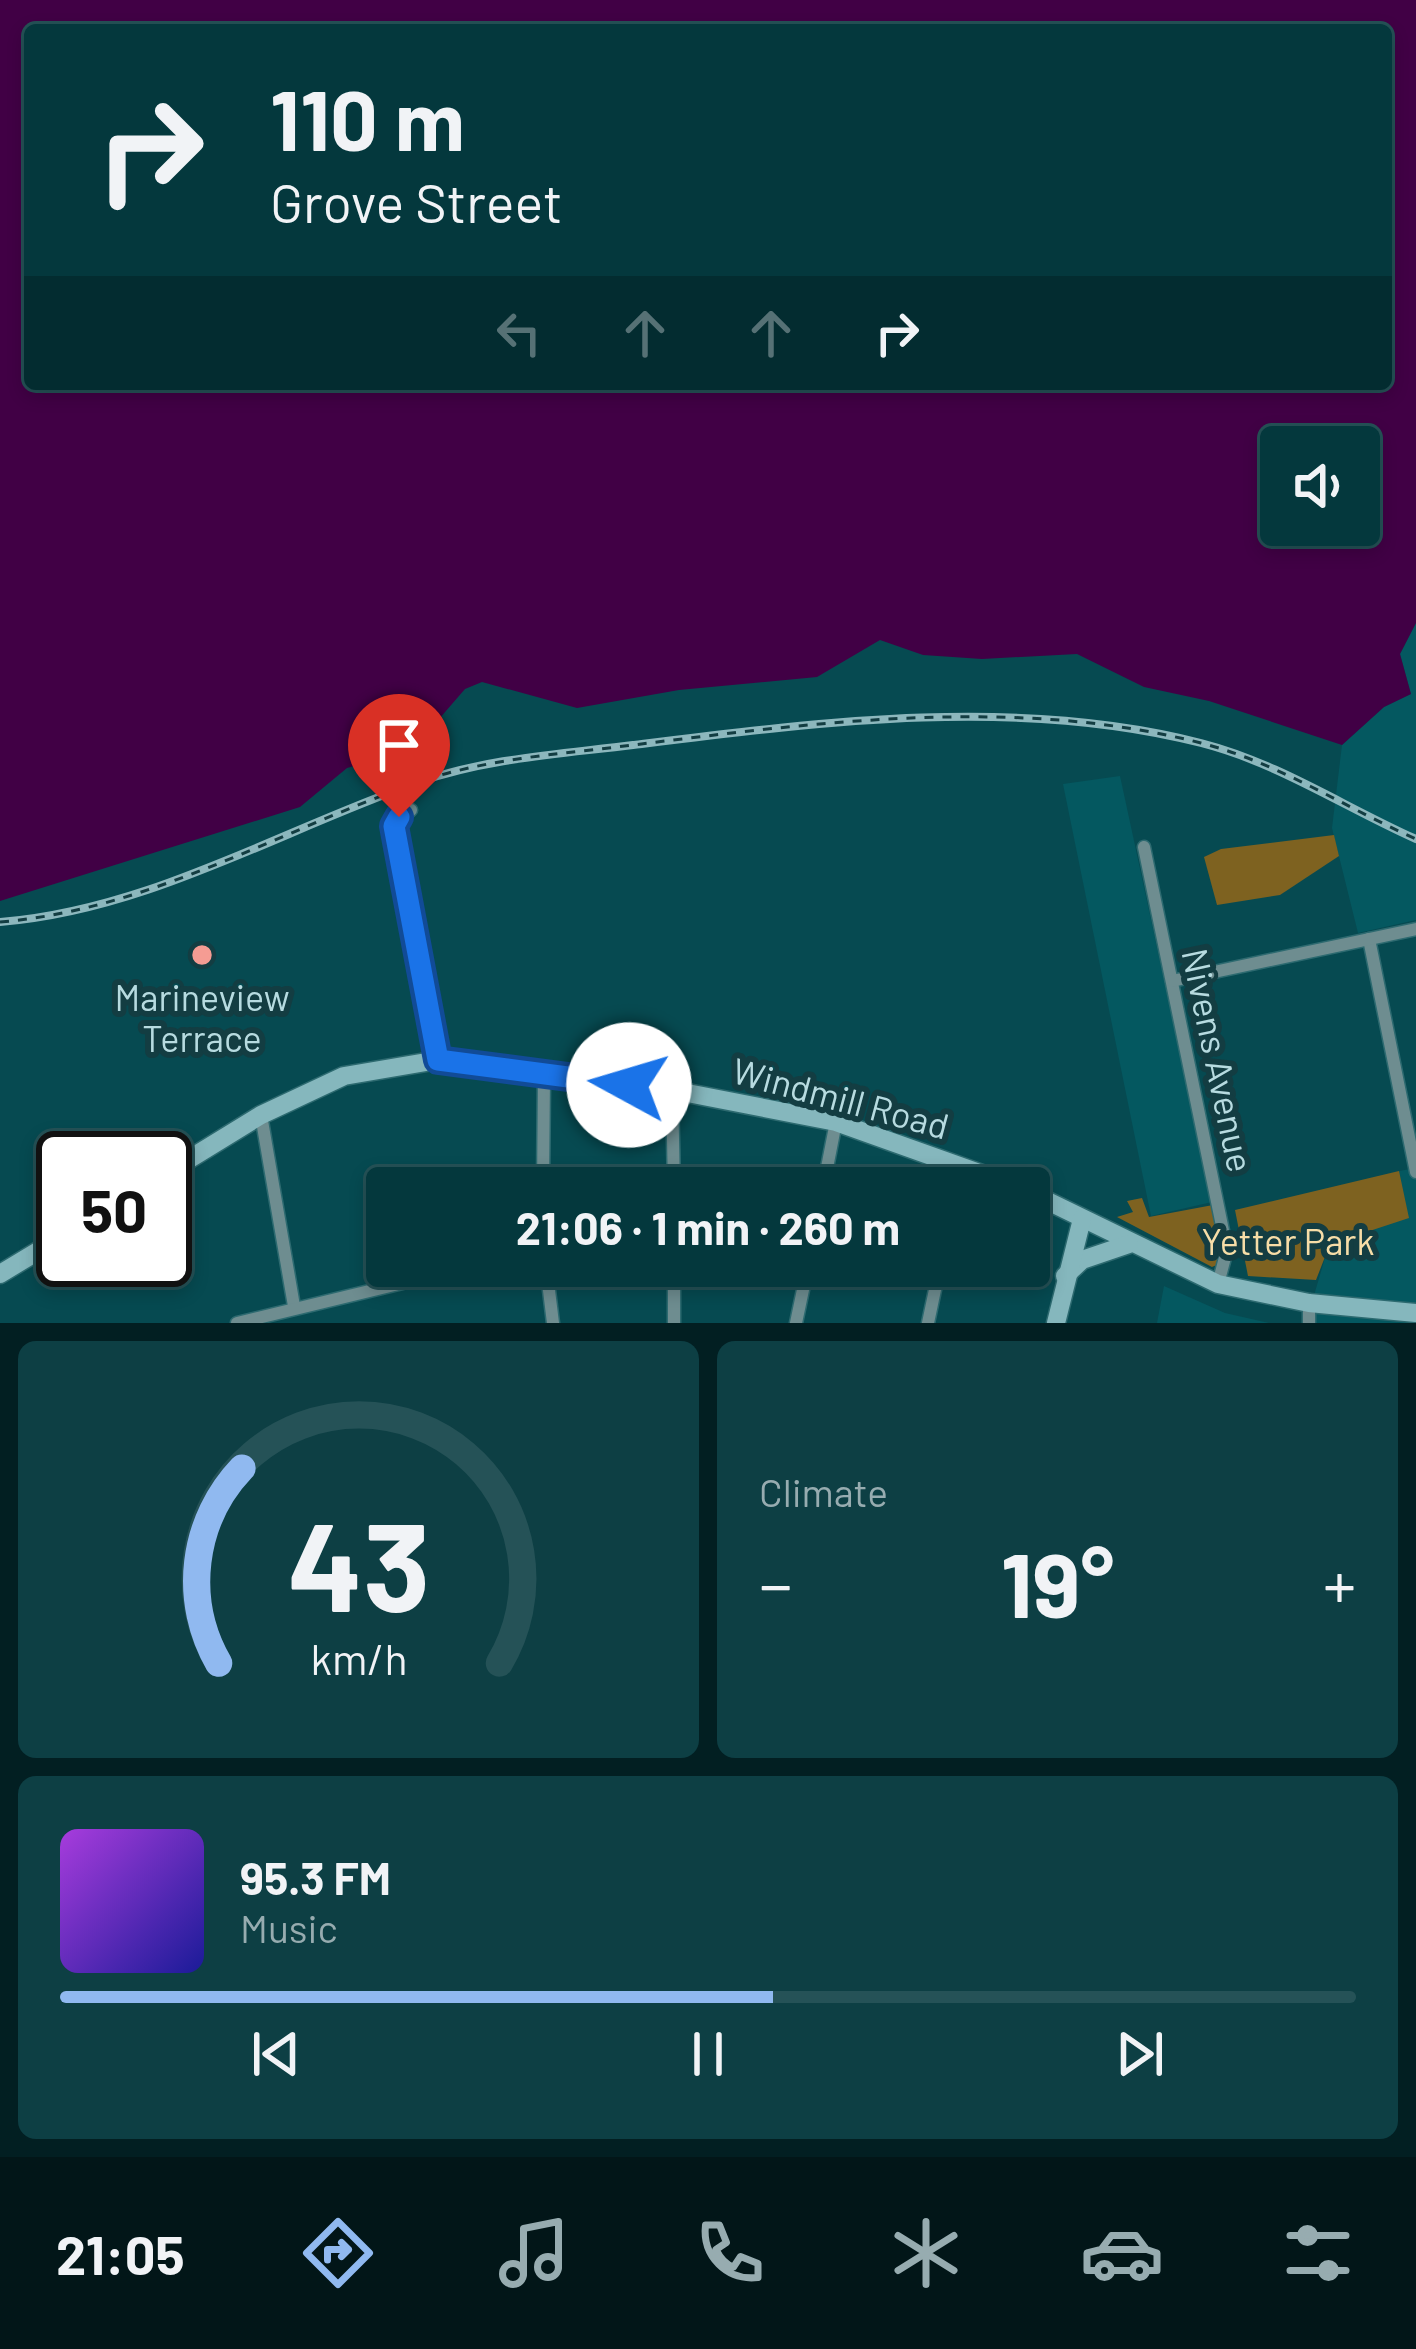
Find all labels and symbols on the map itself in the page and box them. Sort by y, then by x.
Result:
pin [348,694,450,817]
marker: Marineview Terrace [189,942,215,968]
street label: Nivens Avenue [1174,944,1264,1176]
place label: Marineview Terrace [114,975,290,1059]
position arrow [566,1022,692,1148]
street label: Windmill Road [728,1048,954,1146]
speed limit sign: 50 [36,1131,192,1287]
park label: Yetter Park [1201,1219,1375,1262]

